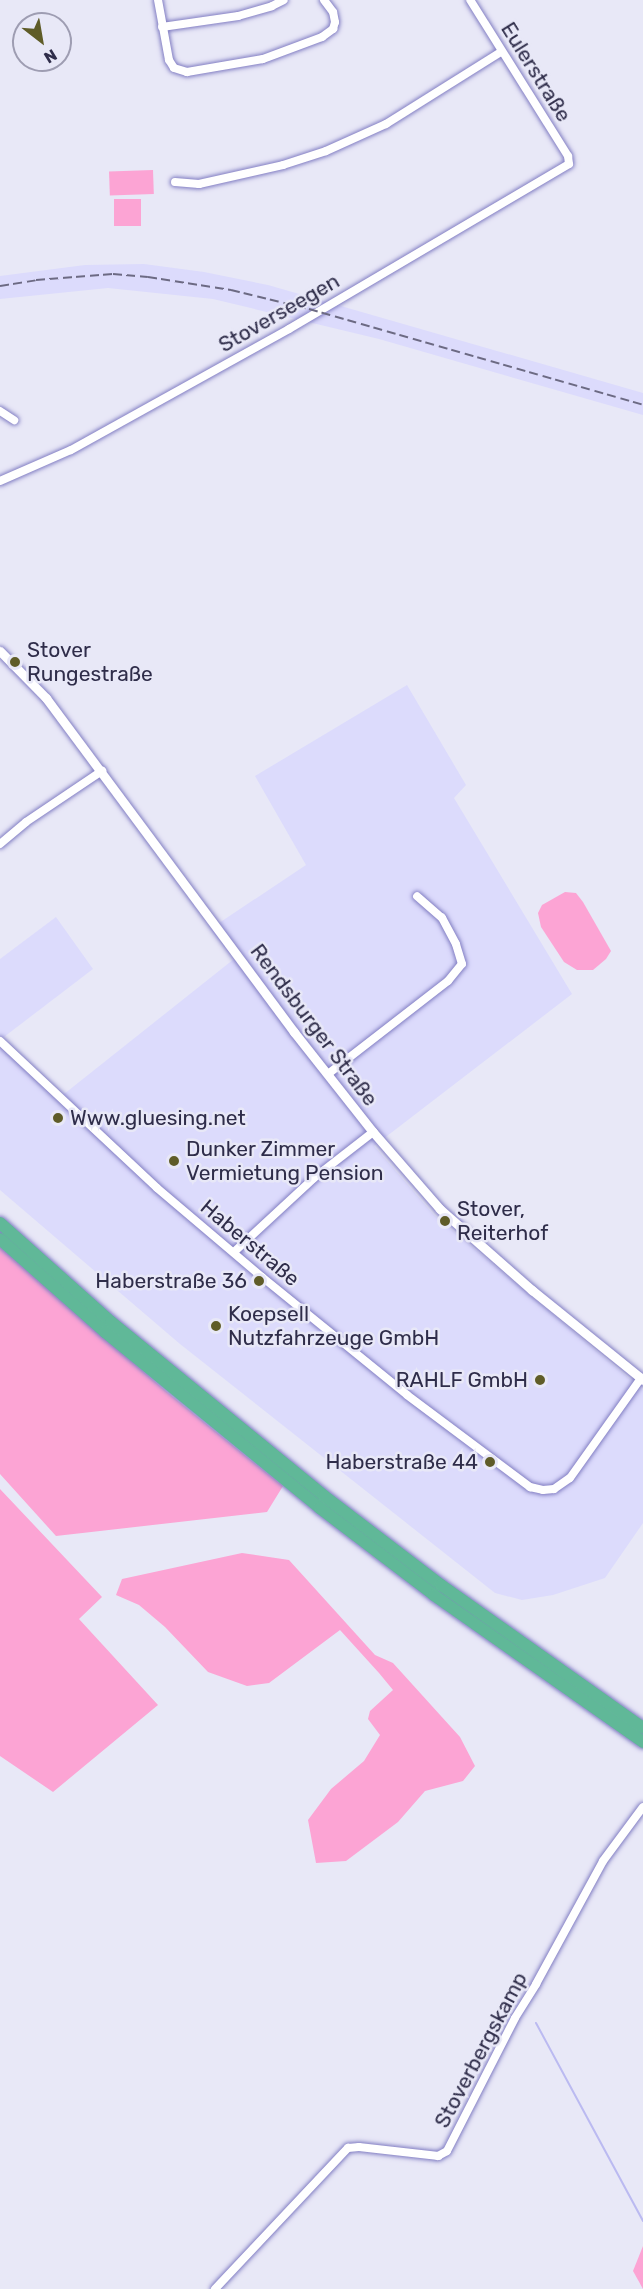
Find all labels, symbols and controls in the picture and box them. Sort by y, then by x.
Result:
north arrow [12,12,72,72]
street label: Eulerstraße [495,18,577,126]
text: N [41,45,60,67]
street label: Stoverseegen [214,268,344,358]
place label: Stover Rungestraße [27,637,153,687]
marker: Stover Rungestraße [8,655,22,669]
street label: Rendsburger Straße [245,939,383,1111]
place label: Www.gluesing.net [70,1105,246,1131]
marker: Www.gluesing.net [51,1111,65,1125]
place label: Dunker Zimmer Vermietung Pension [186,1136,384,1186]
marker: Dunker Zimmer Vermietung Pension [167,1154,181,1168]
street label: Haberstraße [195,1194,305,1292]
place label: Stover, Reiterhof [457,1196,548,1246]
marker: Stover, Reiterhof [438,1214,452,1228]
place label: Haberstraße 36 [95,1268,247,1294]
marker: Haberstraße 36 [252,1274,266,1288]
place label: Koepsell Nutzfahrzeuge GmbH [228,1301,439,1351]
marker: Koepsell Nutzfahrzeuge GmbH [209,1319,223,1333]
place label: RAHLF GmbH [395,1367,528,1393]
marker: RAHLF GmbH [533,1373,547,1387]
place label: Haberstraße 44 [326,1449,478,1475]
marker: Haberstraße 44 [483,1455,497,1469]
street label: Stoverbergskamp [429,1968,533,2132]

